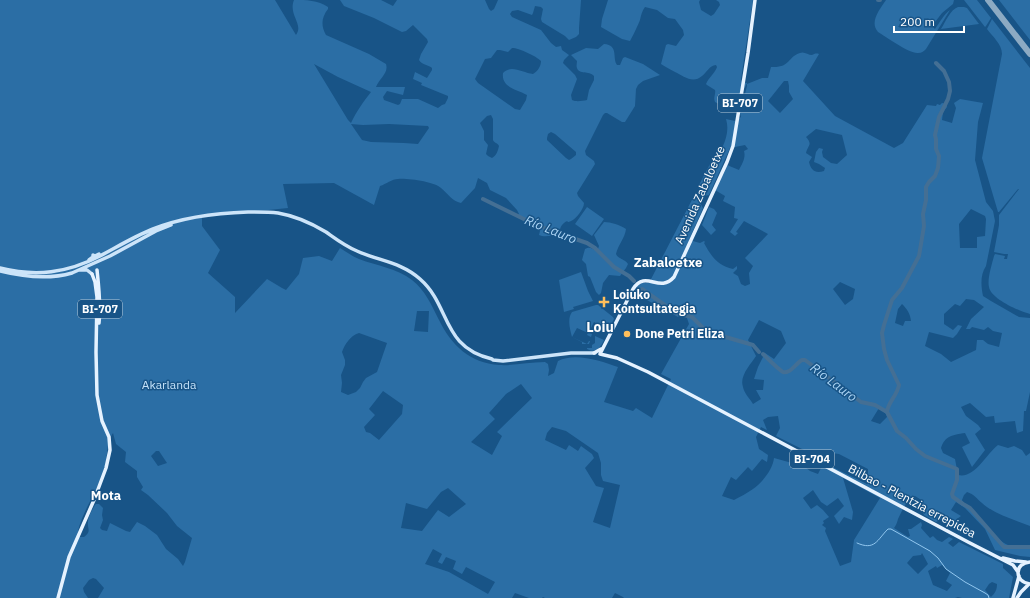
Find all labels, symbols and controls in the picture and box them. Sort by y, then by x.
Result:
scale bar [894,8,964,34]
text: 200 m [900,14,935,29]
road number: BI-707 [718,94,762,112]
street label: Avenida Zabaloetxe [671,143,728,246]
water label: Río Lauro [522,211,579,248]
district label: Zabaloetxe [634,254,702,271]
place label: Loiuko Kontsultategia [613,287,696,316]
marker: Loiuko Kontsultategia [598,296,610,308]
road number: BI-707 [78,300,122,318]
district label: Loiu [586,318,614,336]
place label: Done Petri Eliza [635,326,725,341]
marker: Done Petri Eliza [622,329,632,339]
water label: Río Lauro [807,359,861,406]
park label: Akarlanda [142,377,197,392]
road number: BI-704 [790,450,834,468]
street label: Bilbao - Plentzia errepidea [846,460,979,541]
district label: Mota [91,487,121,504]

